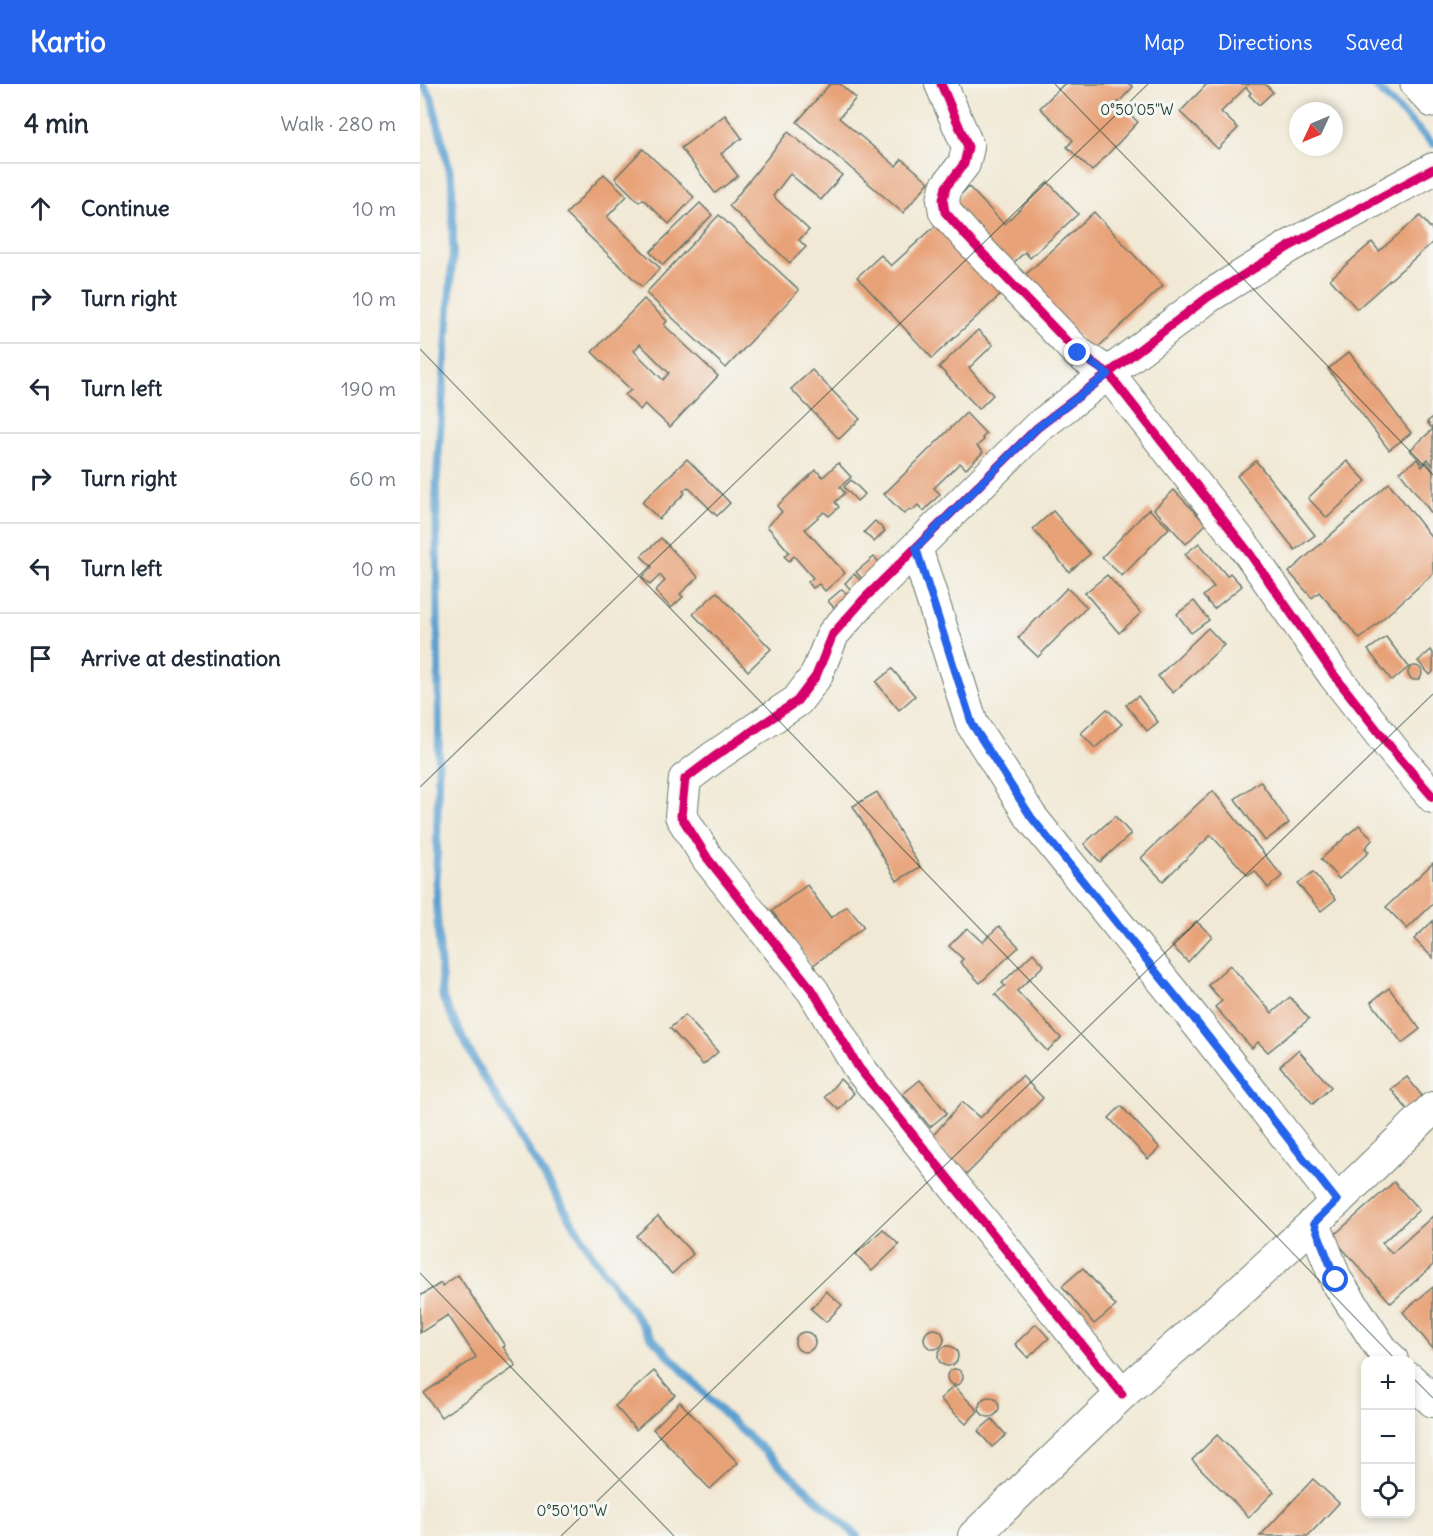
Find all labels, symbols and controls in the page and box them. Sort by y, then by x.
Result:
text: Kartio [30,24,106,60]
text: Map [1144,29,1185,56]
text: Directions [1218,29,1312,56]
text: Saved [1345,29,1403,56]
text: 0°50'05"W [1100,100,1174,119]
north arrow [1289,102,1343,156]
text: 4 min [24,107,89,140]
text: Walk · 280 m [280,111,396,136]
icon: ahead [24,192,57,225]
text: Continue [81,194,170,222]
text: 10 m [353,196,396,221]
icon: right [24,282,57,315]
text: Turn right [81,284,177,312]
text: 10 m [353,286,396,311]
route end [1064,339,1090,365]
icon: left [24,372,57,405]
text: Turn left [81,374,162,402]
text: 190 m [341,376,396,401]
icon: right [24,462,57,495]
text: Turn right [81,464,177,492]
text: 60 m [349,466,396,491]
icon: left [24,552,57,585]
text: Turn left [81,554,162,582]
text: 10 m [353,556,396,581]
icon: arrive [24,642,57,675]
text: Arrive at destination [81,644,281,672]
route start [1322,1266,1348,1292]
map controls [1361,1356,1415,1518]
button: + [1361,1356,1415,1410]
button: − [1361,1410,1415,1464]
button: locate [1361,1464,1415,1518]
text: 0°50'10"W [537,1501,608,1520]

